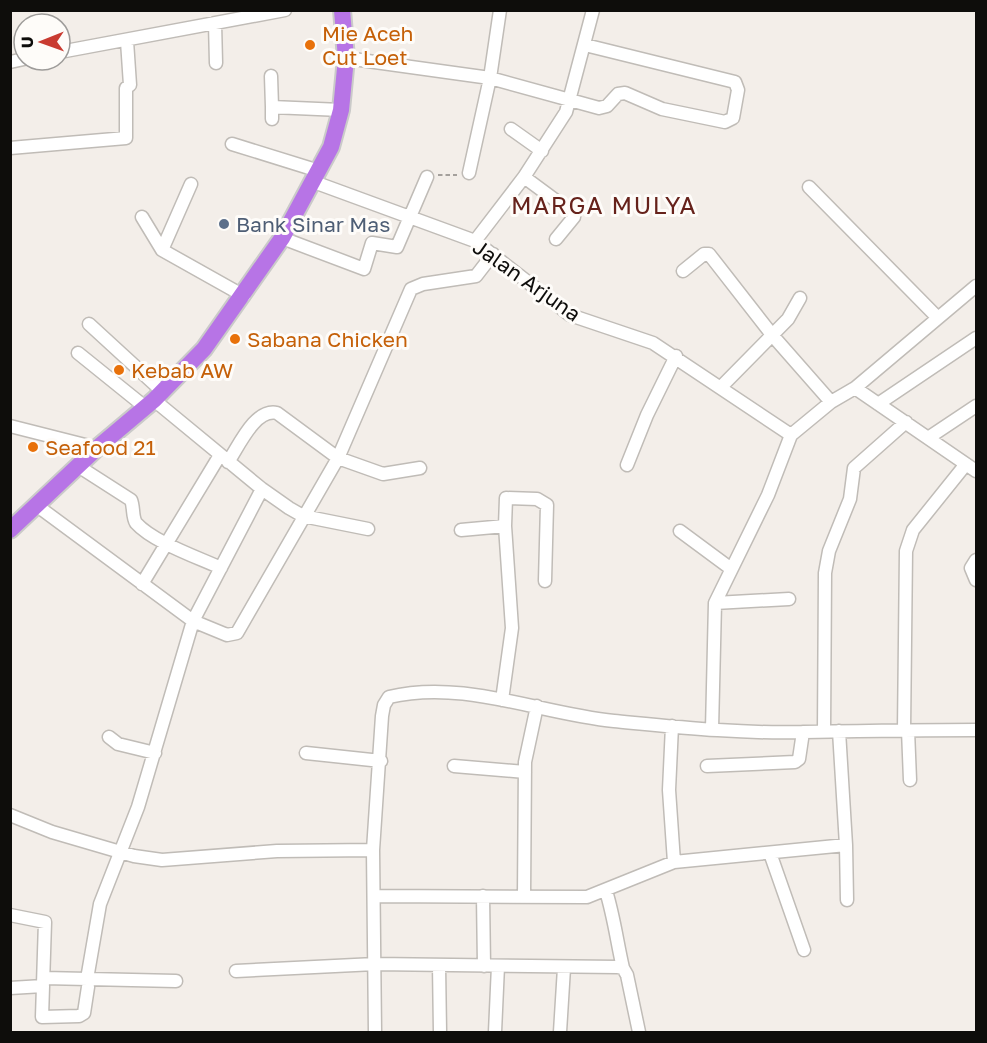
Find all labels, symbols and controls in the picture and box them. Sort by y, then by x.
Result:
north arrow [12,12,72,72]
place label: Mie Aceh Cut Loet [322,20,414,70]
text: U [17,36,37,48]
marker: Mie Aceh Cut Loet [303,38,317,52]
district label: MARGA MULYA [511,190,697,219]
place label: Bank Sinar Mas [236,211,390,237]
marker: Bank Sinar Mas [217,217,231,231]
street label: Jalan Arjuna [468,233,586,327]
place label: Sabana Chicken [247,326,408,352]
marker: Sabana Chicken [228,332,242,346]
place label: Kebab AW [131,357,233,383]
marker: Kebab AW [112,363,126,377]
place label: Seafood 21 [45,434,156,460]
marker: Seafood 21 [26,440,40,454]

